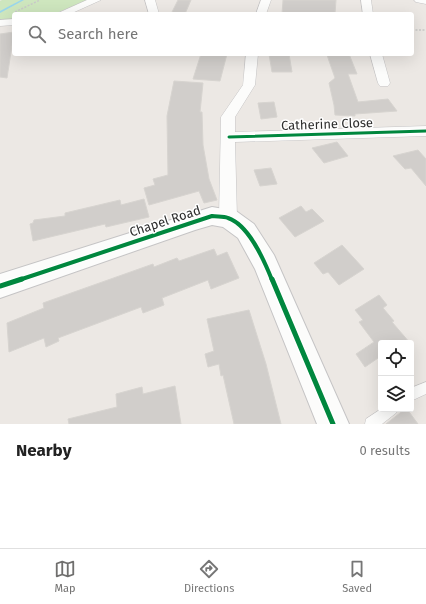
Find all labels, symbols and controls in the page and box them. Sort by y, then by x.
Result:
search box [12,12,414,56]
icon: search [26,23,48,45]
text: Search here [58,25,138,43]
street label: Catherine Close [281,115,373,133]
street label: Chapel Road [128,202,202,240]
map controls [378,340,414,412]
button: locate [378,340,414,376]
button: layers [378,376,414,412]
text: Nearby [16,440,71,461]
text: 0 results [359,443,410,458]
tab: Map [54,558,76,595]
tab: Directions [184,558,234,595]
tab: Saved [342,558,372,595]

